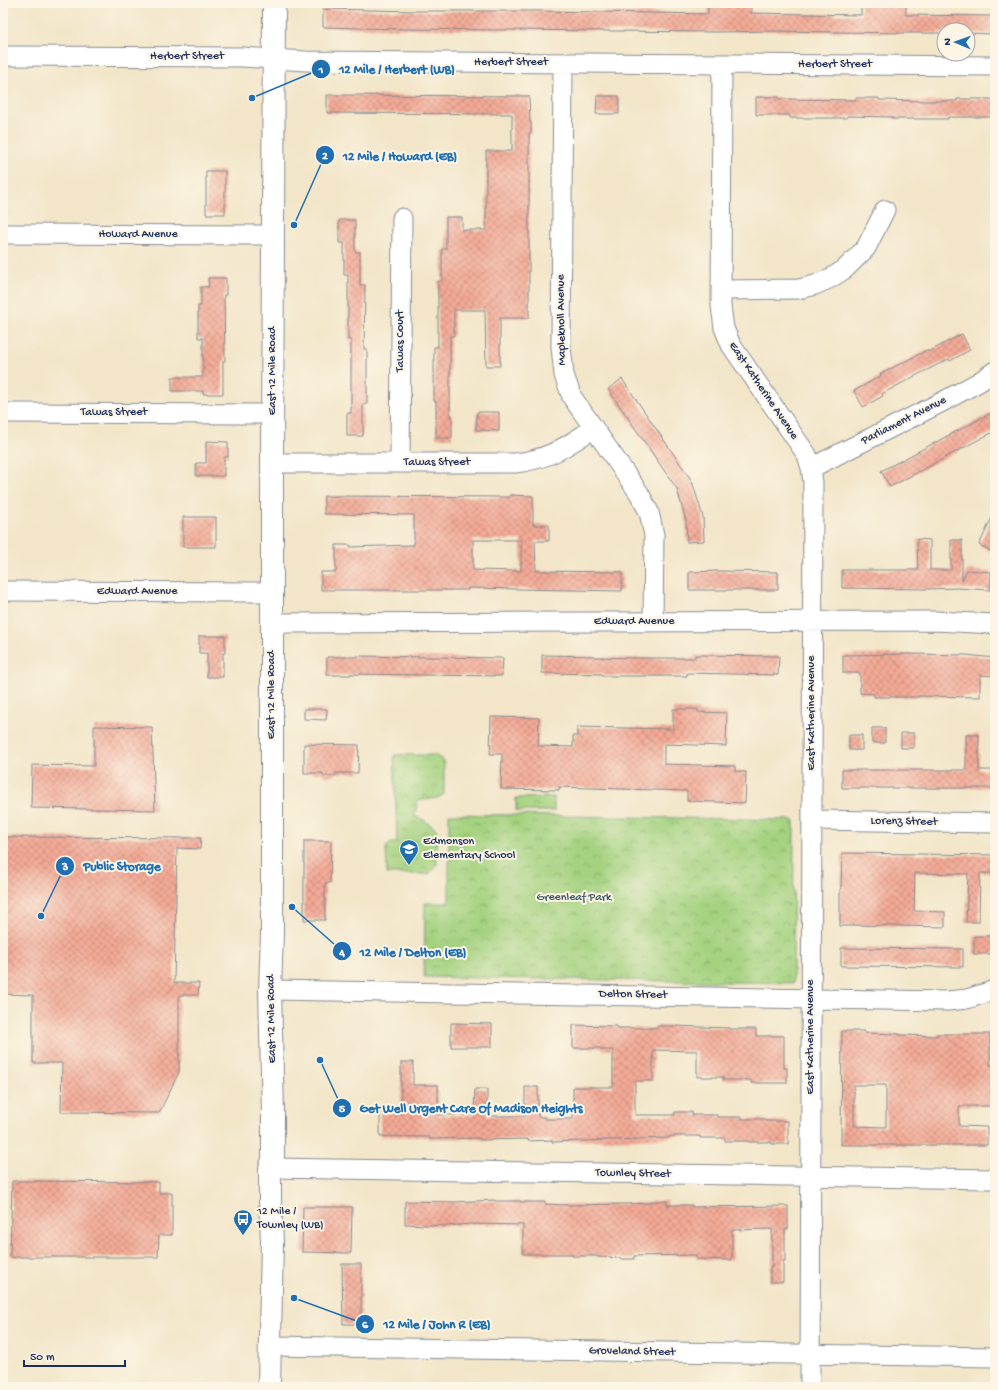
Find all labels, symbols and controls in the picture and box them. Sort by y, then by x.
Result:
north arrow [936,22,976,62]
text: N [942,38,954,46]
street label: Herbert Street [150,50,225,64]
callout: 12 Mile / Herbert (WB) [311,56,462,81]
street label: Herbert Street [474,56,549,70]
street label: Herbert Street [798,58,873,72]
text: 12 Mile / Herbert (WB) [338,63,455,78]
text: 1 [318,64,324,78]
callout: 12 Mile / Howard (EB) [315,143,465,168]
text: 2 [322,150,328,164]
text: 12 Mile / Howard (EB) [342,150,457,165]
street label: Howard Avenue [98,228,178,242]
street label: Mapleknoll Avenue [554,273,570,366]
street label: Tawas Court [394,309,408,373]
street label: East 12 Mile Road [266,326,280,415]
street label: East Katherine Avenue [725,340,801,443]
street label: Parliament Avenue [858,393,950,449]
street label: Tawas Street [80,406,148,420]
street label: Tawas Street [403,456,471,470]
street label: Edward Avenue [97,585,178,599]
street label: Edward Avenue [594,615,675,629]
street label: East 12 Mile Road [265,650,279,739]
street label: East Katherine Avenue [805,655,819,770]
street label: Lorenz Street [870,814,939,830]
place label: Edmonson Elementary School [423,835,516,863]
school or university icon: Edmonson Elementary School [398,838,420,866]
callout: Public Storage [55,853,169,878]
text: Public Storage [82,860,162,875]
text: 3 [61,861,68,875]
park label: Greenleaf Park [537,891,613,905]
callout: 12 Mile / Delton (EB) [332,939,474,964]
text: 12 Mile / Delton (EB) [359,946,466,961]
text: 4 [338,947,345,961]
street label: East 12 Mile Road [264,974,280,1063]
street label: East Katherine Avenue [804,979,818,1094]
street label: Delton Street [598,987,668,1003]
callout: Get Well Urgent Care Of Madison Heights [332,1095,591,1120]
text: Get Well Urgent Care Of Madison Heights [359,1101,584,1117]
text: 5 [339,1103,346,1117]
street label: Townley Street [594,1166,672,1182]
place label: 12 Mile / Townley (WB) [256,1205,324,1233]
bus stop icon: 12 Mile / Townley (WB) [232,1208,254,1236]
callout: 12 Mile / John R (EB) [355,1311,498,1336]
text: 12 Mile / John R (EB) [382,1318,491,1333]
text: 6 [362,1319,369,1333]
scale bar [24,1342,125,1368]
street label: Groveland Street [589,1344,676,1360]
text: 50 m [30,1351,55,1365]

